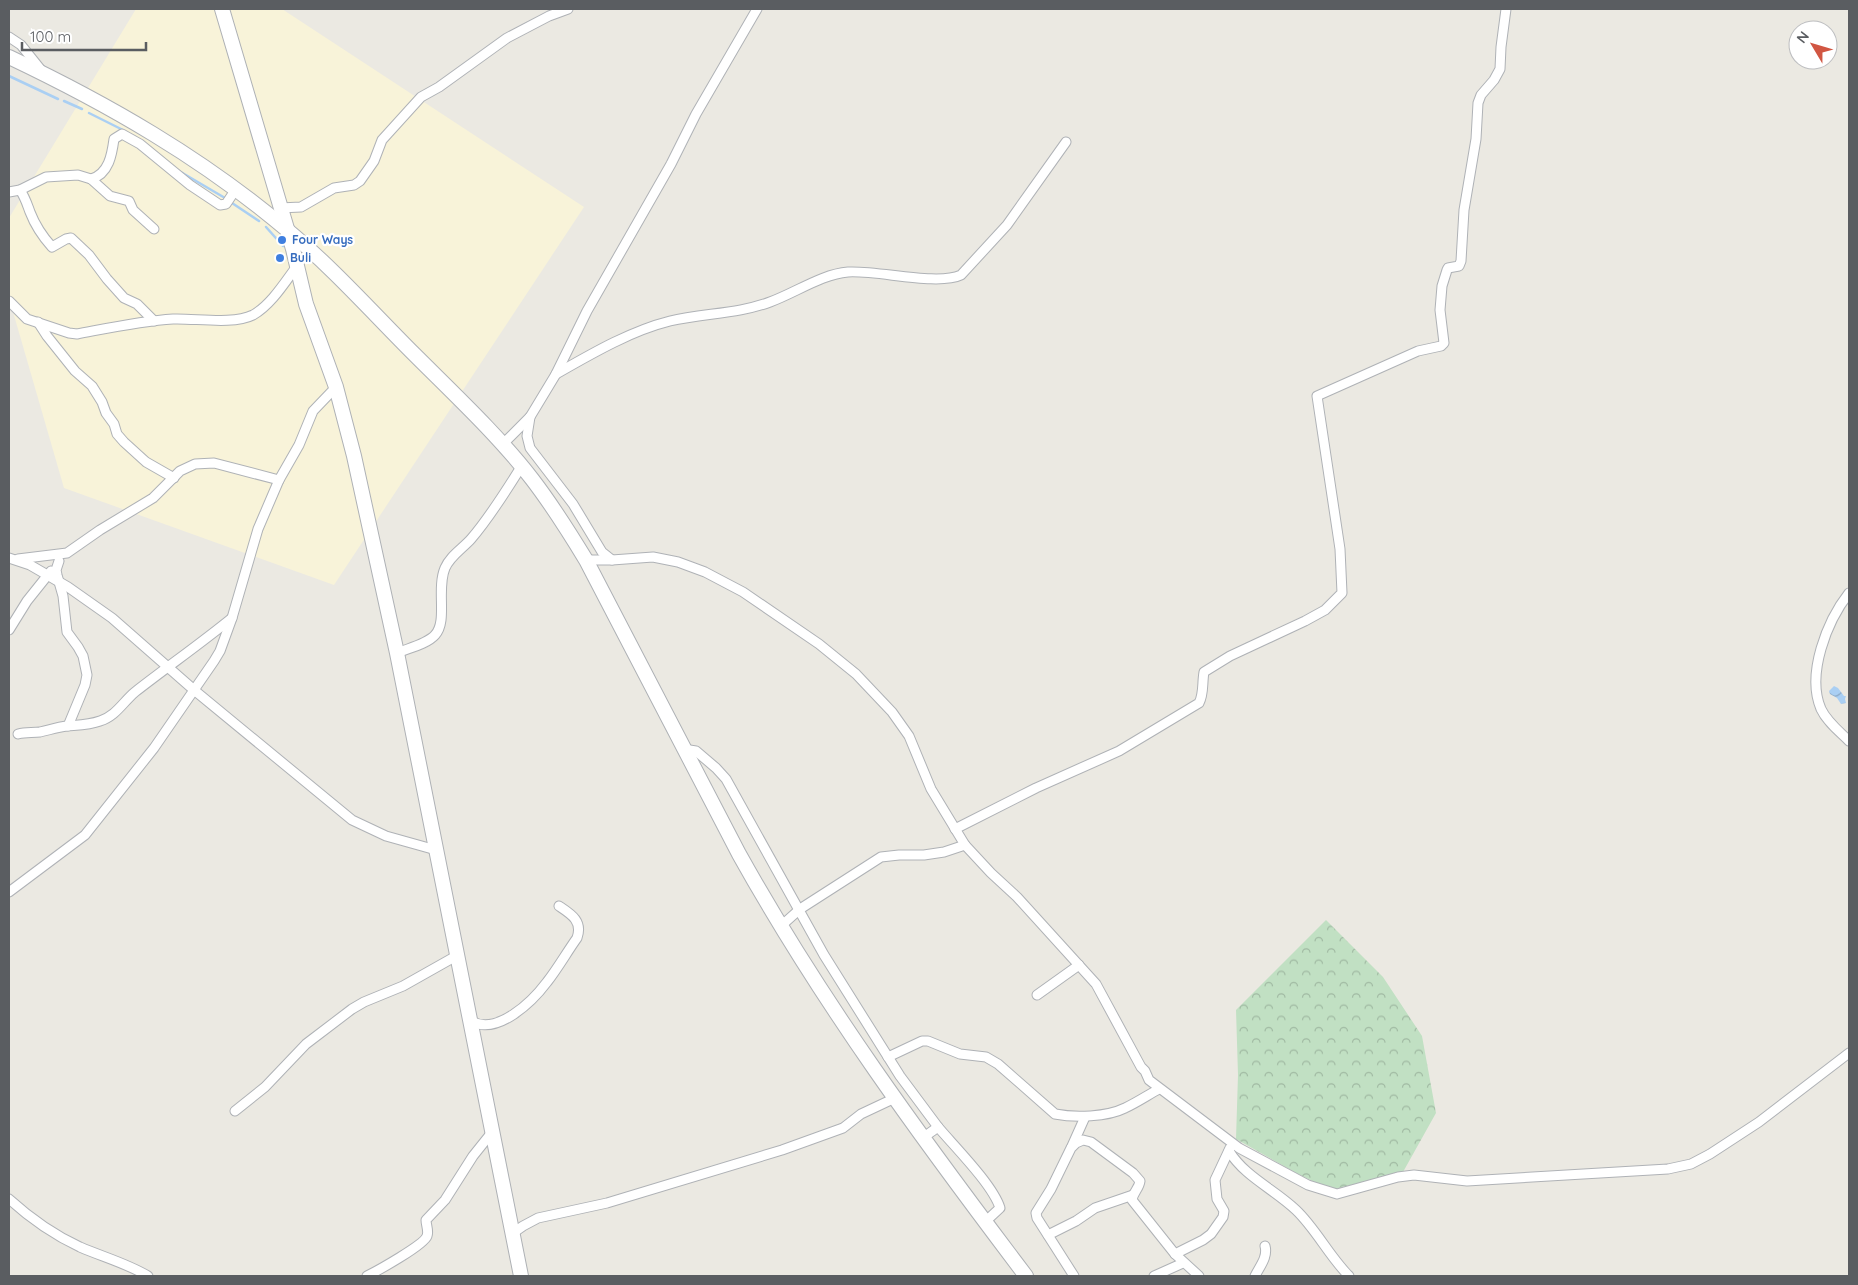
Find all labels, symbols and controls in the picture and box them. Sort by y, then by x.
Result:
scale bar [22,20,146,52]
north arrow [1788,20,1838,70]
text: 100 m [30,27,71,46]
text: N [1792,27,1813,47]
place label: Four Ways [292,232,353,247]
marker: Four Ways [276,234,288,246]
place label: Buli [290,250,311,265]
marker: Buli [274,252,286,264]

